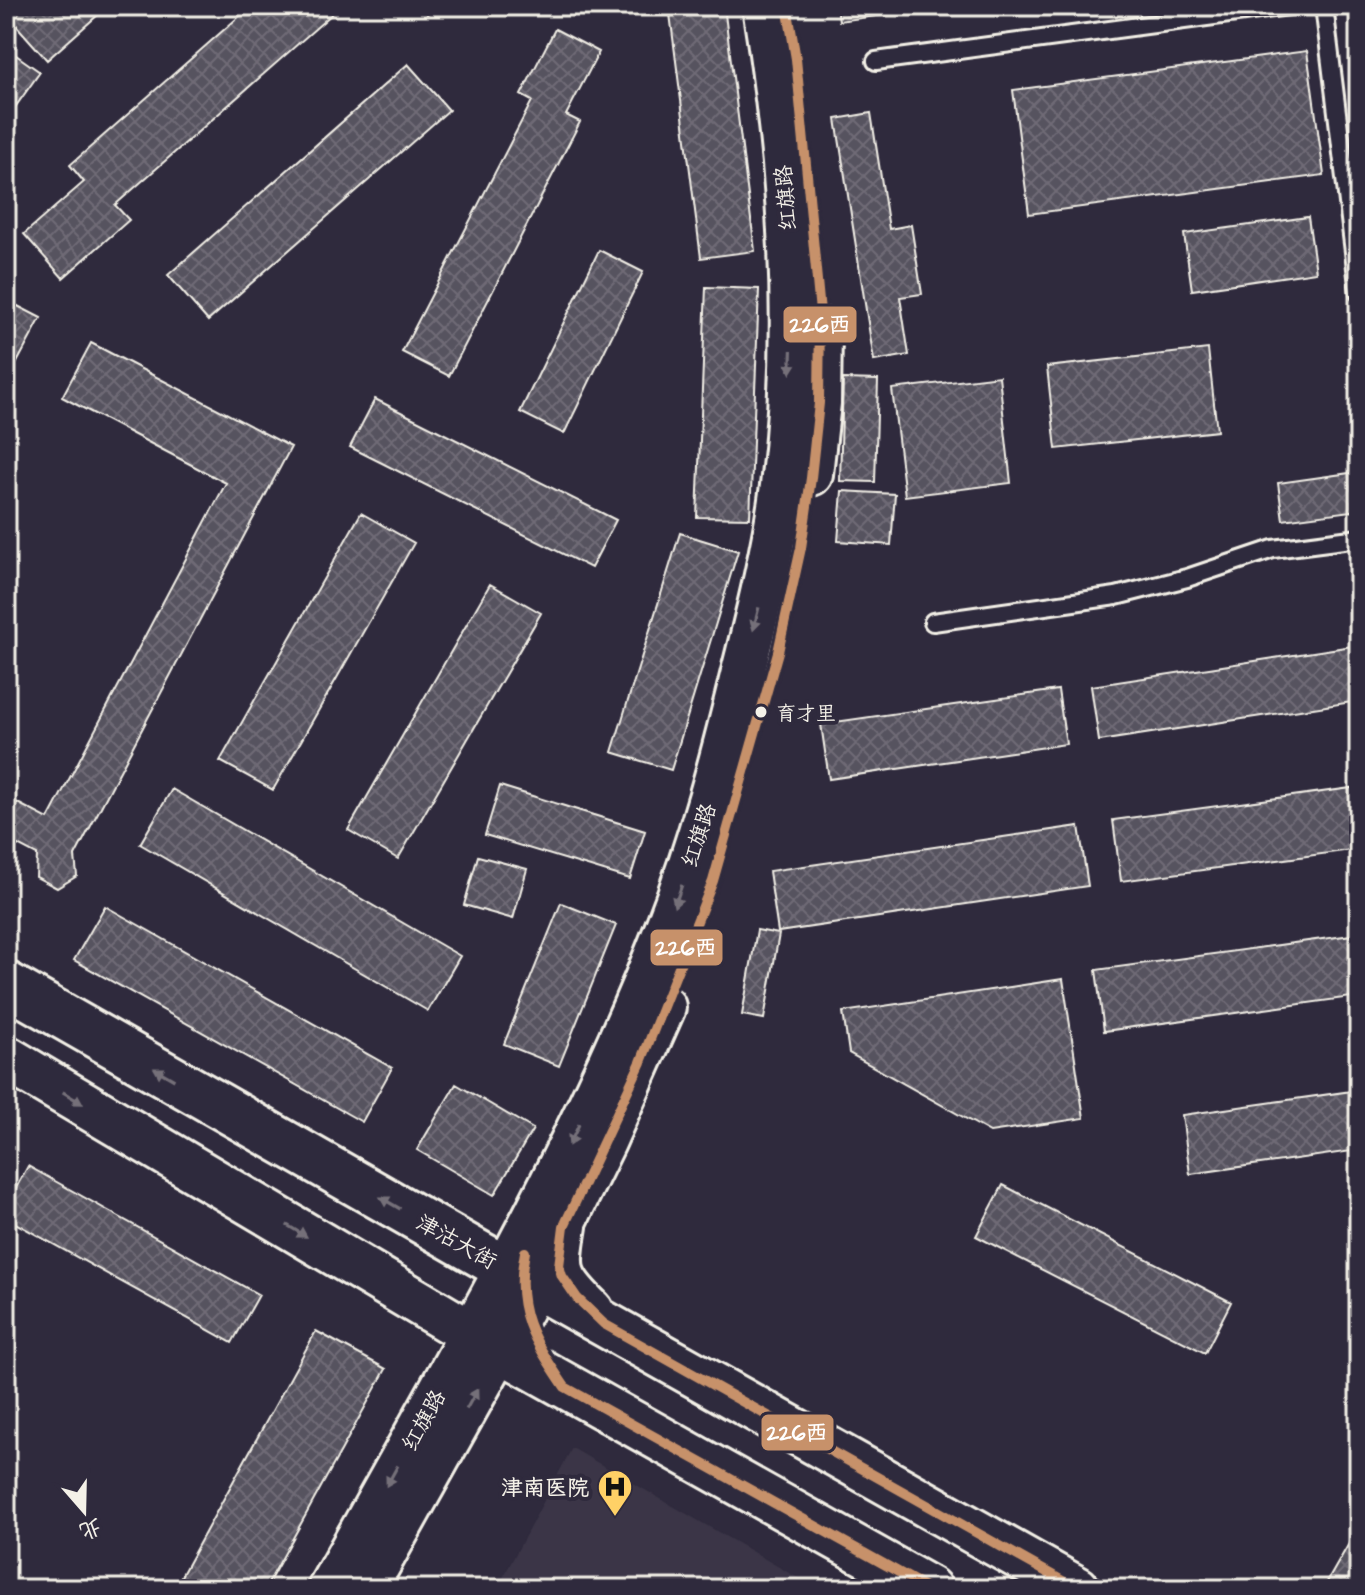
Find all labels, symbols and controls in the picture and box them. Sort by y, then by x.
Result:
street label: 红旗路 [768,164,805,232]
line badge: 226西 [782,305,858,344]
text: 226西 [789,310,850,341]
one-way arrow [784,350,797,375]
one-way arrow [749,607,761,632]
place label: 育才里 [776,700,836,728]
marker: 育才里 [753,704,769,720]
street label: 红旗路 [674,799,724,872]
one-way arrow [671,885,683,909]
line badge: 226西 [649,928,724,967]
text: 226西 [655,933,716,964]
one-way arrow [153,1067,175,1081]
one-way arrow [62,1091,84,1105]
one-way arrow [567,1123,581,1146]
one-way arrow [379,1196,401,1210]
street label: 津沽大街 [410,1207,502,1277]
one-way arrow [286,1224,308,1238]
street label: 红旗路 [395,1384,454,1457]
one-way arrow [465,1388,479,1410]
line badge: 226西 [760,1413,835,1452]
text: 226西 [766,1418,827,1449]
one-way arrow [385,1465,399,1487]
hospital icon: 津南医院 [596,1468,634,1518]
north arrow [44,1471,124,1551]
place label: 津南医院 [501,1473,589,1504]
text: 北 [75,1510,106,1547]

